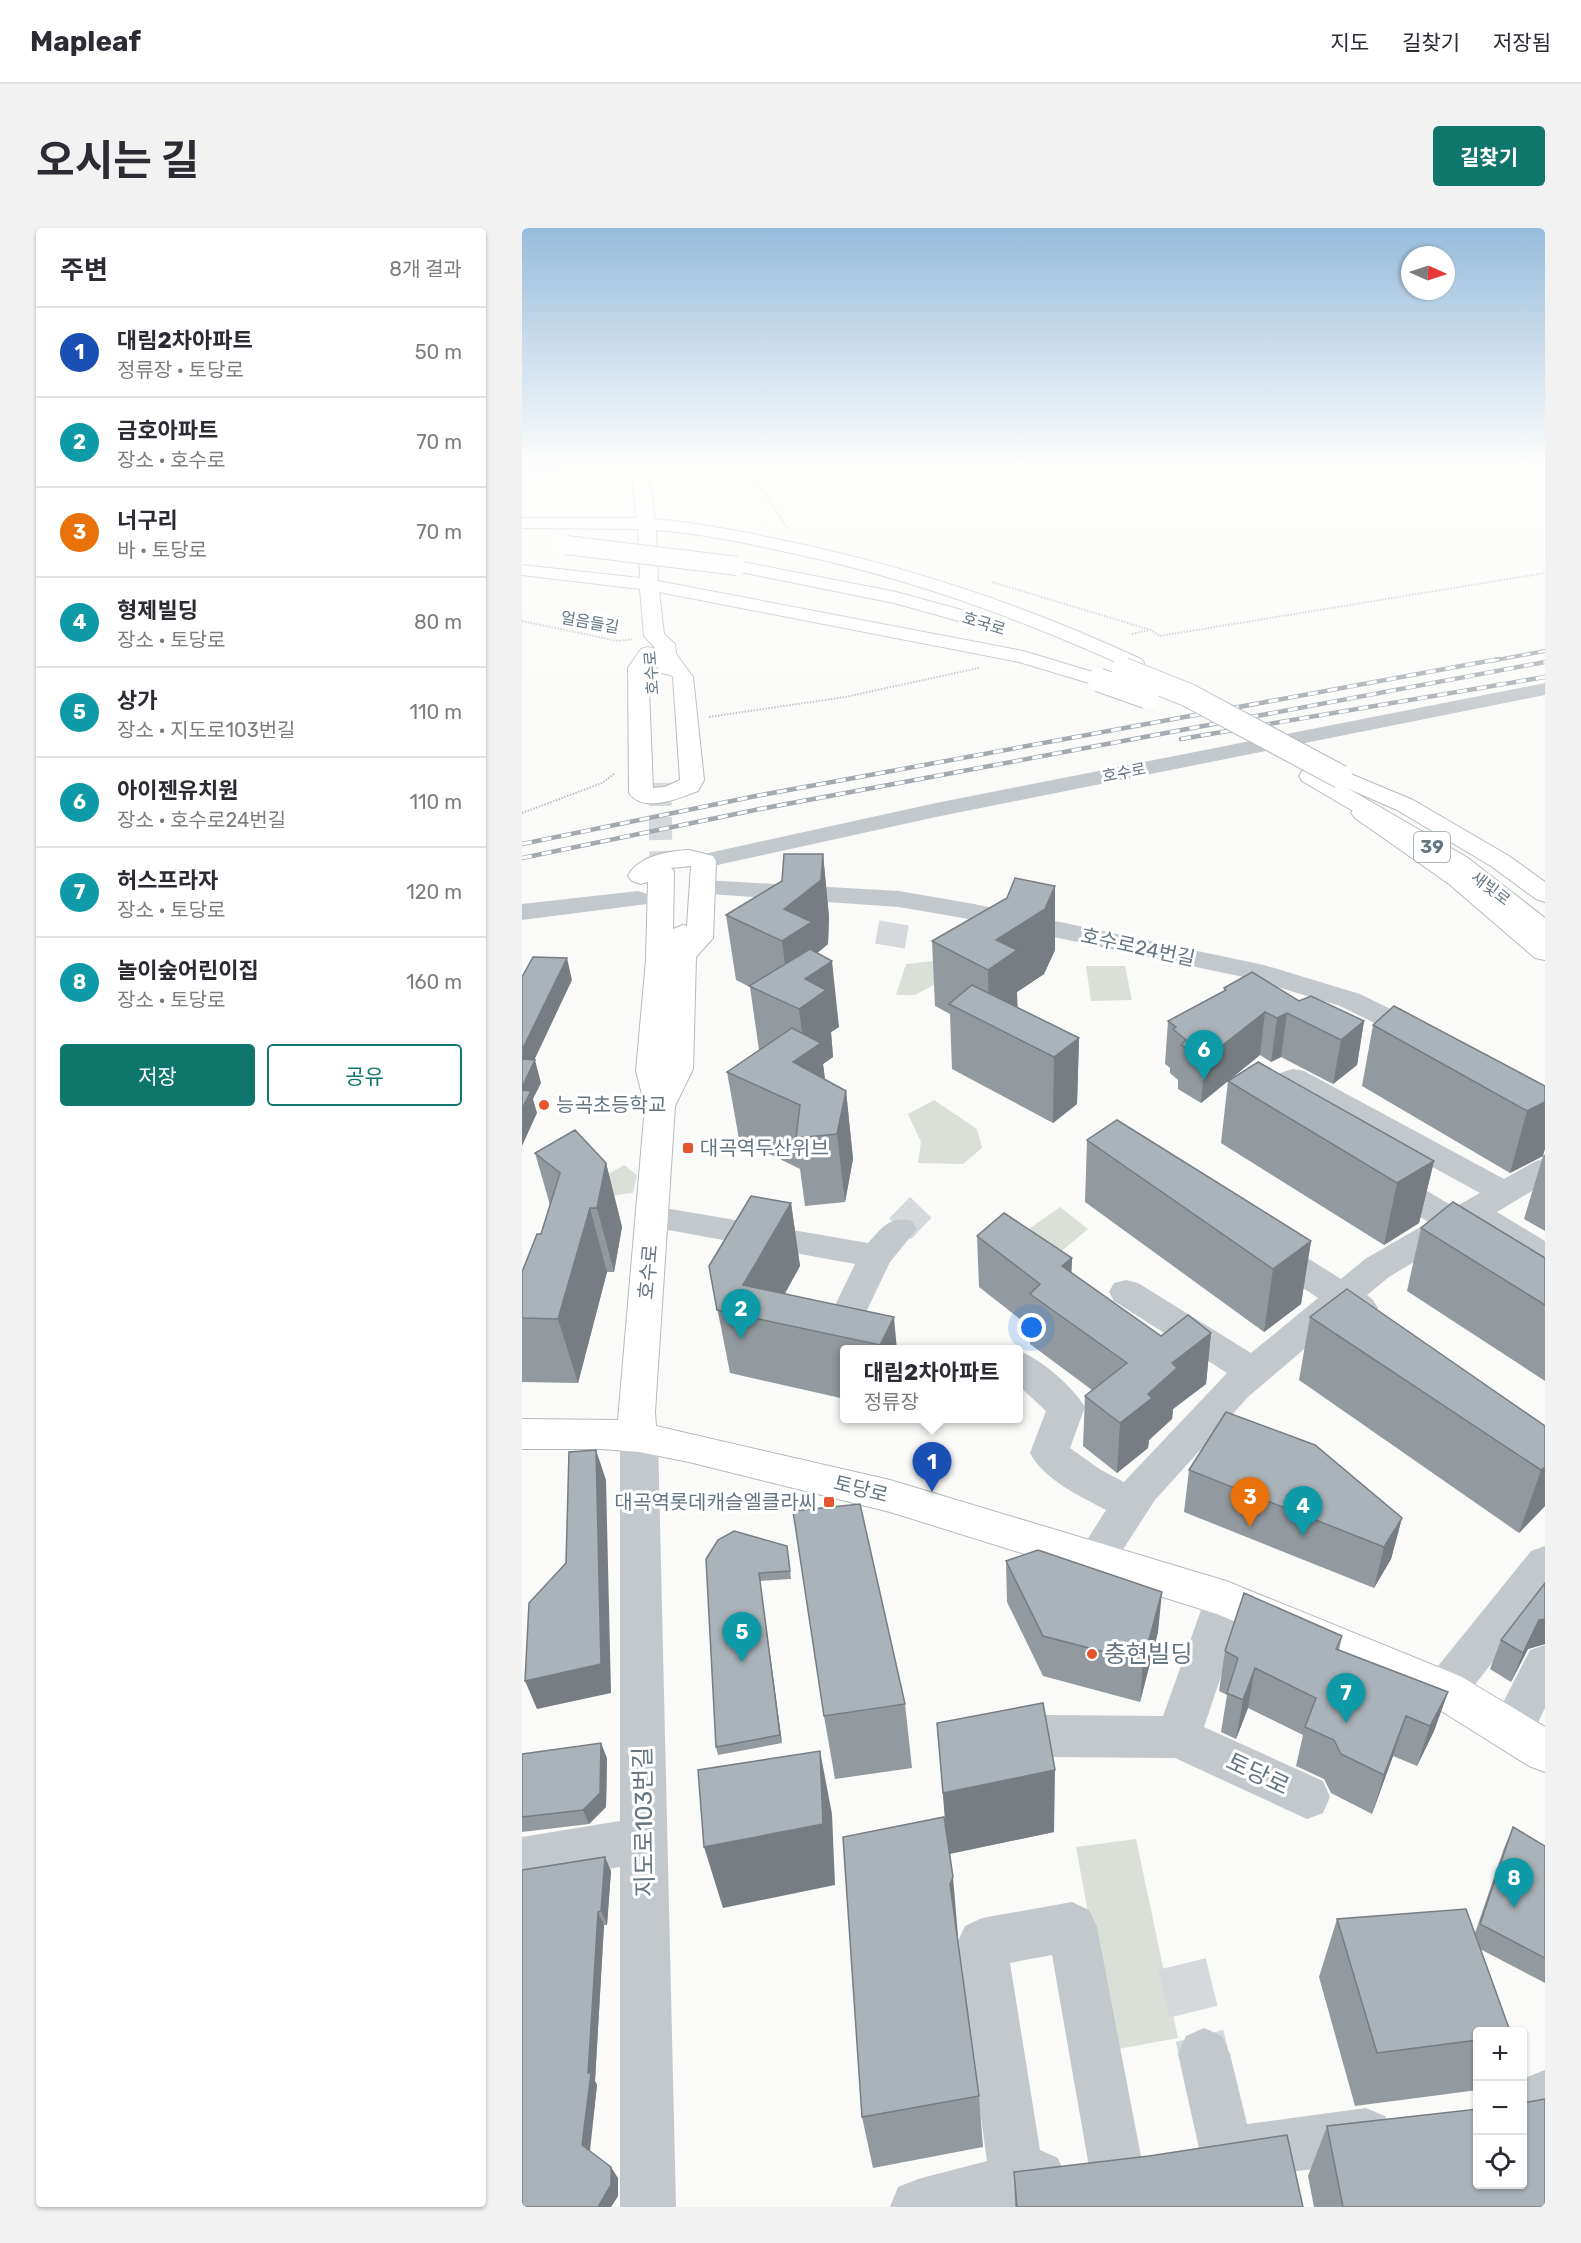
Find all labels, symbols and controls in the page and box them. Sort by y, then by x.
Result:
text: Mapleaf [30,25,141,58]
text: 지도 [1330,30,1369,55]
text: 길찾기 [1402,30,1460,55]
text: 저장됨 [1493,30,1551,55]
button: 길찾기 [1433,126,1545,186]
text: 오시는 길 [36,136,200,186]
north arrow [1401,246,1455,300]
text: 주변 [60,255,108,286]
text: 8개 결과 [389,257,462,281]
text: 대림2차아파트 [117,327,253,354]
text: 1 [75,340,84,364]
text: 50 m [415,340,462,364]
text: 정류장 · 토당로 [117,358,244,382]
text: 금호아파트 [117,417,218,444]
text: 2 [73,430,86,454]
text: 70 m [416,430,462,454]
text: 장소 · 호수로 [117,448,225,472]
text: 너구리 [117,507,178,534]
text: 3 [73,520,86,544]
text: 70 m [416,520,462,544]
text: 바 · 토당로 [117,538,207,562]
text: 형제빌딩 [117,597,198,624]
street label: 얼음들길 [559,608,621,637]
street label: 호국로 [960,608,1008,639]
text: 4 [73,610,86,634]
text: 80 m [414,610,462,634]
text: 장소 · 토당로 [117,628,225,652]
street label: 호수로 [640,650,663,696]
text: 상가 [117,687,157,714]
text: 5 [73,700,86,724]
text: 110 m [410,700,462,724]
text: 장소 · 지도로103번길 [117,718,295,742]
street label: 호수로 [1101,759,1148,786]
text: 아이젠유치원 [117,777,238,804]
text: 6 [73,790,86,814]
text: 110 m [410,790,462,814]
text: 장소 · 호수로24번길 [117,808,286,832]
road number: 39 [1414,832,1450,862]
text: 허스프라자 [117,867,218,894]
street label: 새빛로 [1467,868,1514,909]
text: 7 [74,880,85,904]
text: 120 m [406,880,462,904]
text: 장소 · 토당로 [117,898,225,922]
street label: 호수로24번길 [1079,923,1197,971]
text: 놀이숲어린이집 [117,957,259,984]
text: 8 [73,970,86,994]
text: 160 m [406,970,462,994]
text: 장소 · 토당로 [117,988,225,1012]
pin: 6 [1184,1030,1224,1080]
button: 저장 [60,1044,255,1106]
button: 공유 [267,1044,462,1106]
place label: 능곡초등학교 [556,1093,666,1117]
marker: 능곡초등학교 [537,1098,551,1112]
place label: 대곡역두산위브 [700,1136,829,1160]
marker: 대곡역두산위브 [681,1141,695,1155]
street label: 호수로 [634,1243,662,1301]
pin: 2 [722,1290,760,1339]
your location [1017,1313,1046,1342]
popup [840,1345,1023,1423]
text: 대림2차아파트 [864,1359,999,1386]
text: 정류장 [864,1390,919,1414]
pin: 1 [912,1442,952,1492]
street label: 토당로 [831,1471,891,1507]
pin: 3 [1230,1478,1270,1527]
pin: 4 [1284,1486,1322,1536]
place label: 대곡역롯데캐슬엘클라씨 [615,1490,817,1514]
marker: 대곡역롯데캐슬엘클라씨 [822,1495,836,1509]
pin: 5 [722,1612,762,1662]
place label: 충현빌딩 [1104,1640,1192,1668]
marker: 충현빌딩 [1085,1647,1099,1661]
pin: 7 [1326,1674,1366,1723]
street label: 지도로103번길 [629,1747,659,1897]
street label: 토당로 [1222,1747,1294,1801]
pin: 8 [1494,1858,1534,1908]
map controls [1473,2027,1527,2189]
button: + [1473,2027,1527,2081]
button: − [1473,2081,1527,2135]
button: locate [1473,2135,1527,2189]

